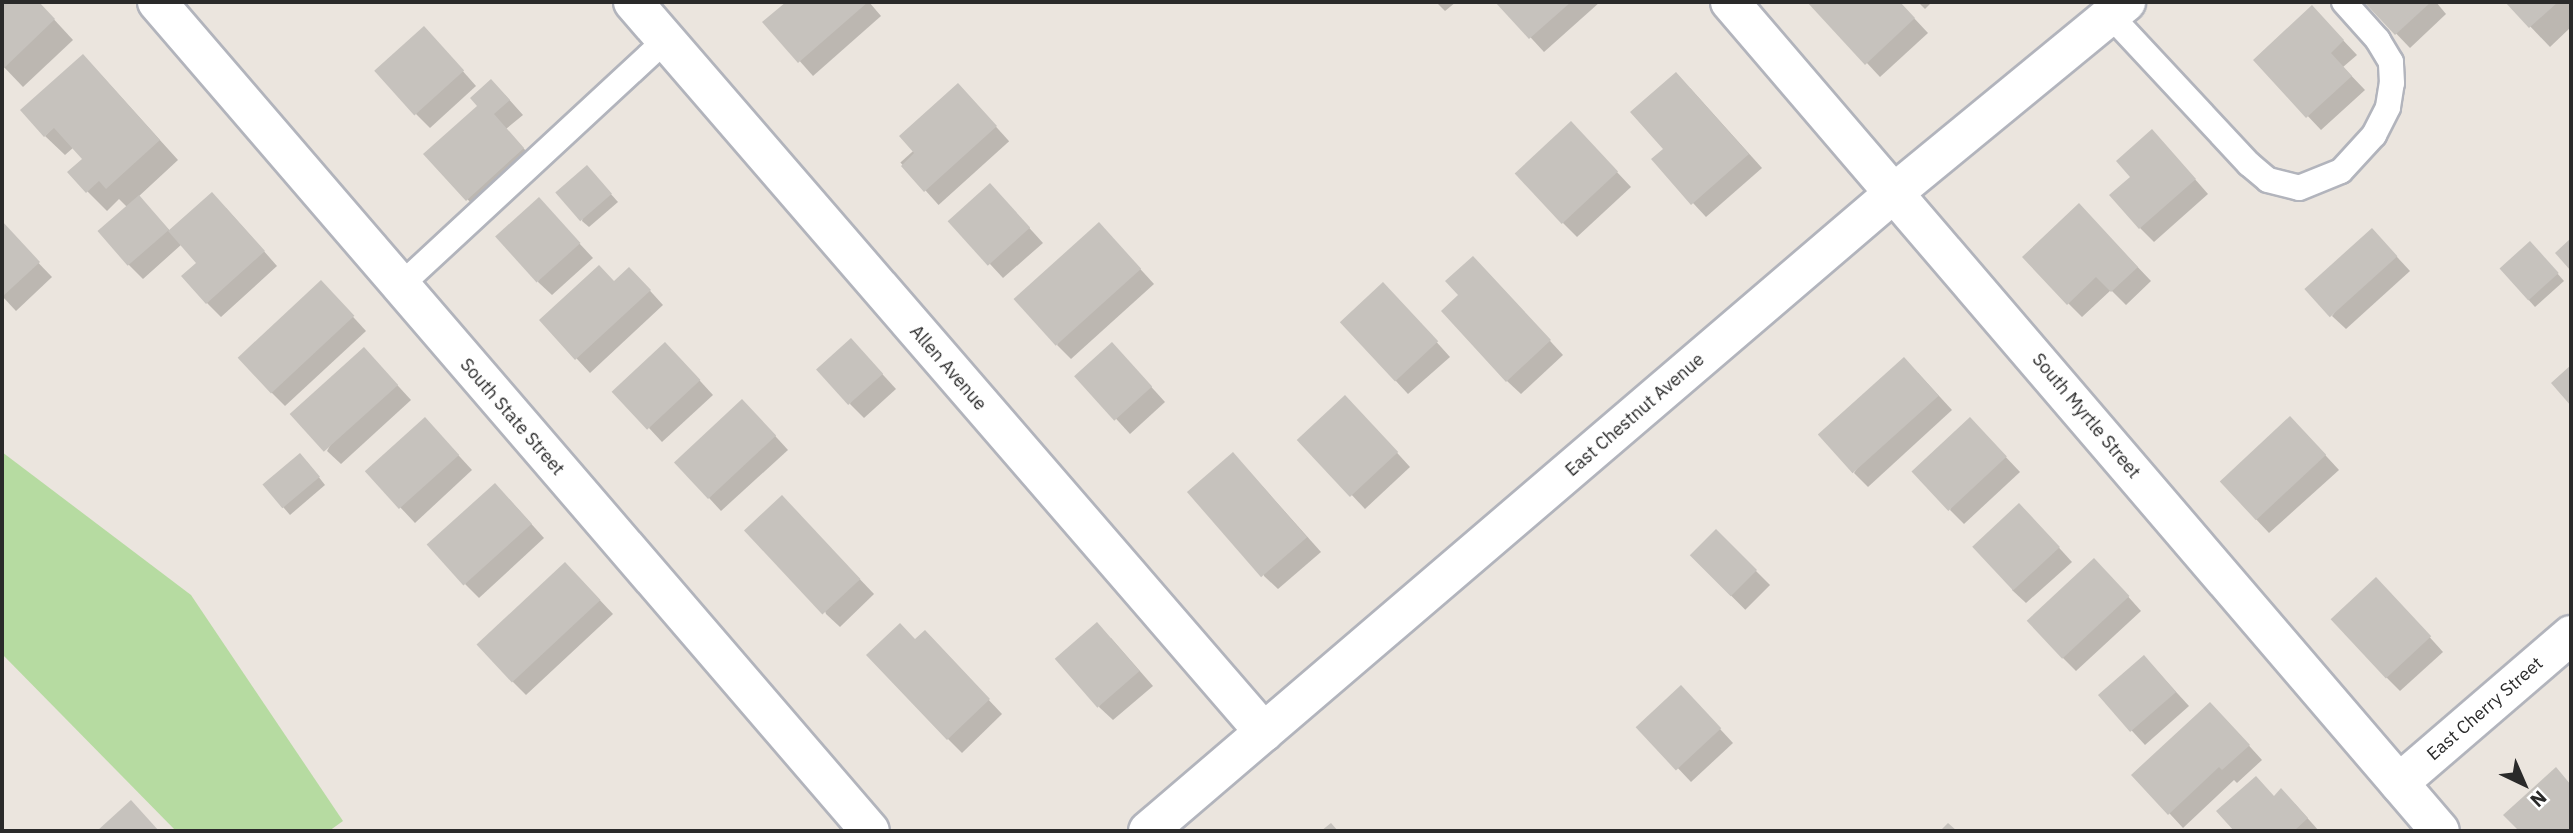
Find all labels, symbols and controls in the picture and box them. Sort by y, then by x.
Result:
street label: Allen Avenue [905,321,991,415]
street label: East Chestnut Avenue [1561,349,1709,481]
street label: South Myrtle Street [2027,349,2145,483]
street label: South State Street [455,354,569,480]
street label: East Cherry Street [2423,653,2547,765]
north arrow [2489,749,2559,819]
text: N [2525,786,2552,813]

